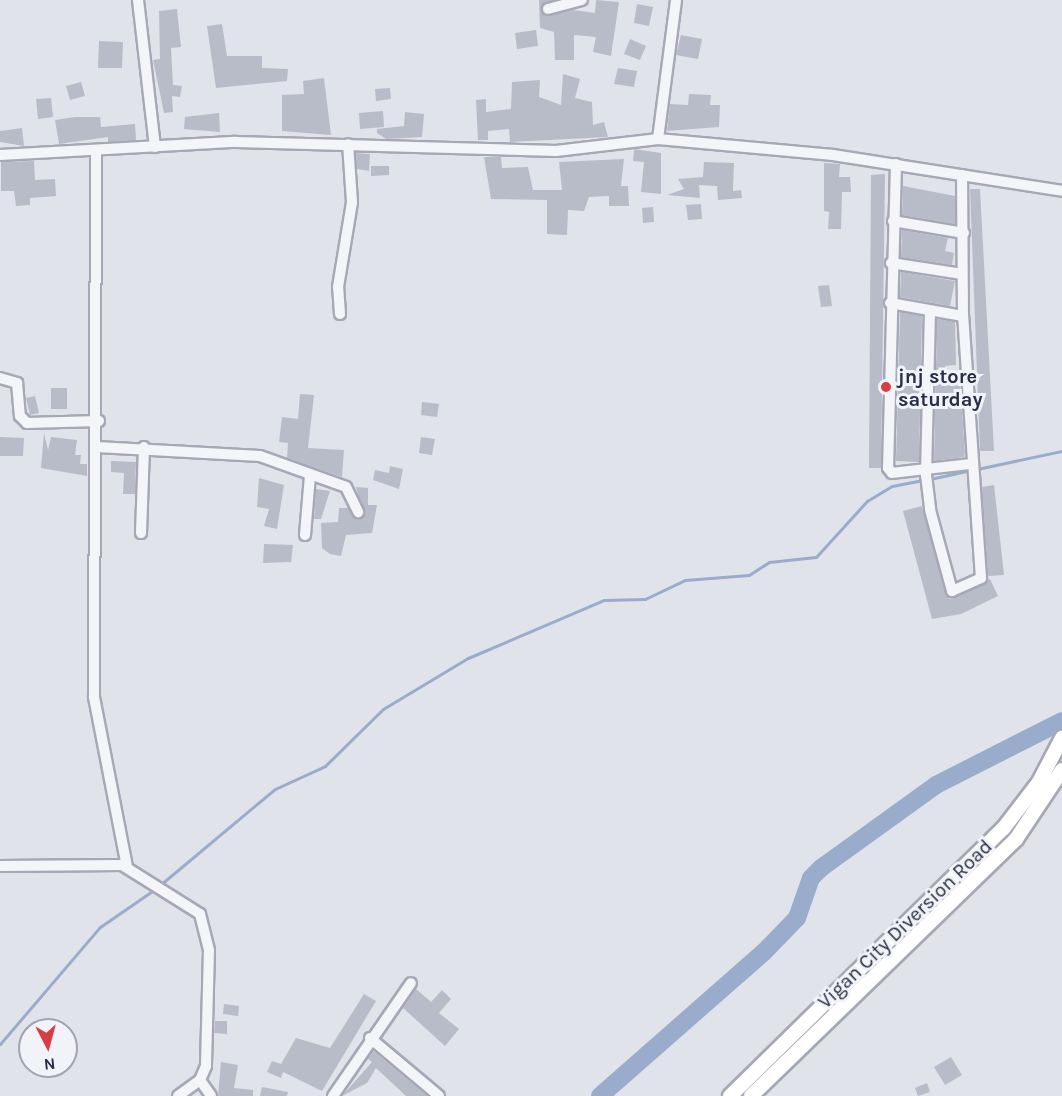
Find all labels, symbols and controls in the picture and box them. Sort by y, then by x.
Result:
place label: jnj store saturday [898,364,983,411]
marker: jnj store saturday [879,380,893,394]
street label: Vigan City Diversion Road [813,834,997,1014]
north arrow [18,1018,78,1078]
text: N [43,1054,56,1074]

